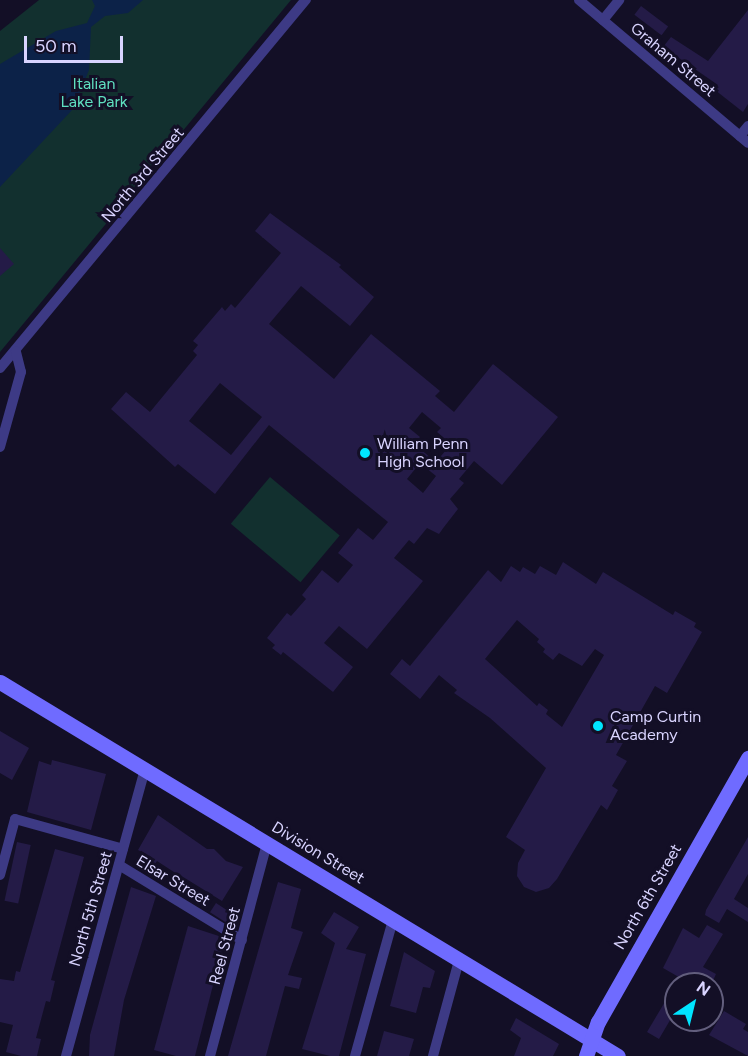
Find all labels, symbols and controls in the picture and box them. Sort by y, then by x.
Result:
street label: Graham Street [627,19,719,101]
scale bar [27,24,126,62]
text: 50 m [35,35,77,57]
park label: Italian Lake Park [60,74,128,112]
street label: North 3rd Street [98,124,188,226]
place label: William Penn High School [377,434,468,472]
marker: William Penn High School [358,446,372,460]
place label: Camp Curtin Academy [610,707,701,745]
marker: Camp Curtin Academy [591,719,605,733]
street label: Division Street [268,818,368,888]
street label: North 6th Street [610,841,686,953]
street label: North 5th Street [65,849,117,969]
street label: Elsar Street [133,851,213,911]
street label: Reel Street [205,905,245,987]
north arrow [664,972,724,1032]
text: N [693,977,714,1000]

